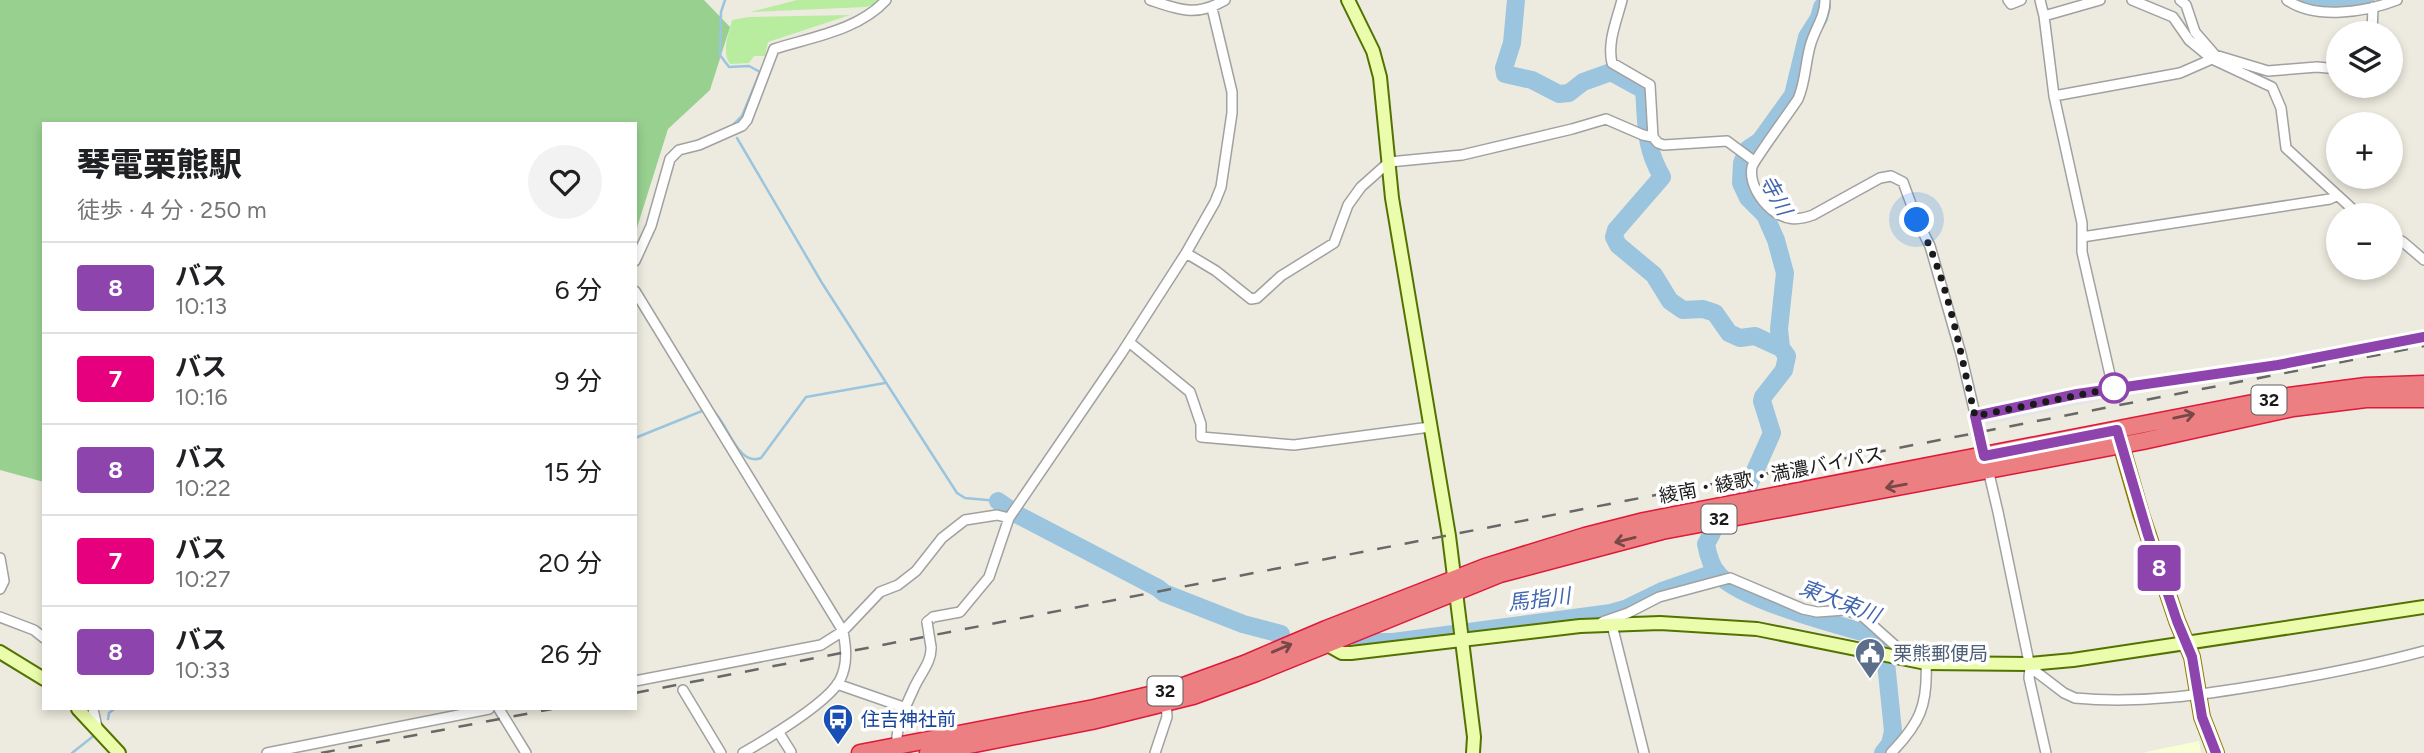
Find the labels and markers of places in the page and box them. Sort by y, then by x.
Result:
unlabelled marker [2099,373,2129,403]
public building icon: 栗熊郵便局 [1853,636,1887,680]
place label: 栗熊郵便局 [1893,642,1988,665]
bus stop icon: 住吉神社前 [821,702,855,746]
place label: 住吉神社前 [861,708,956,731]

